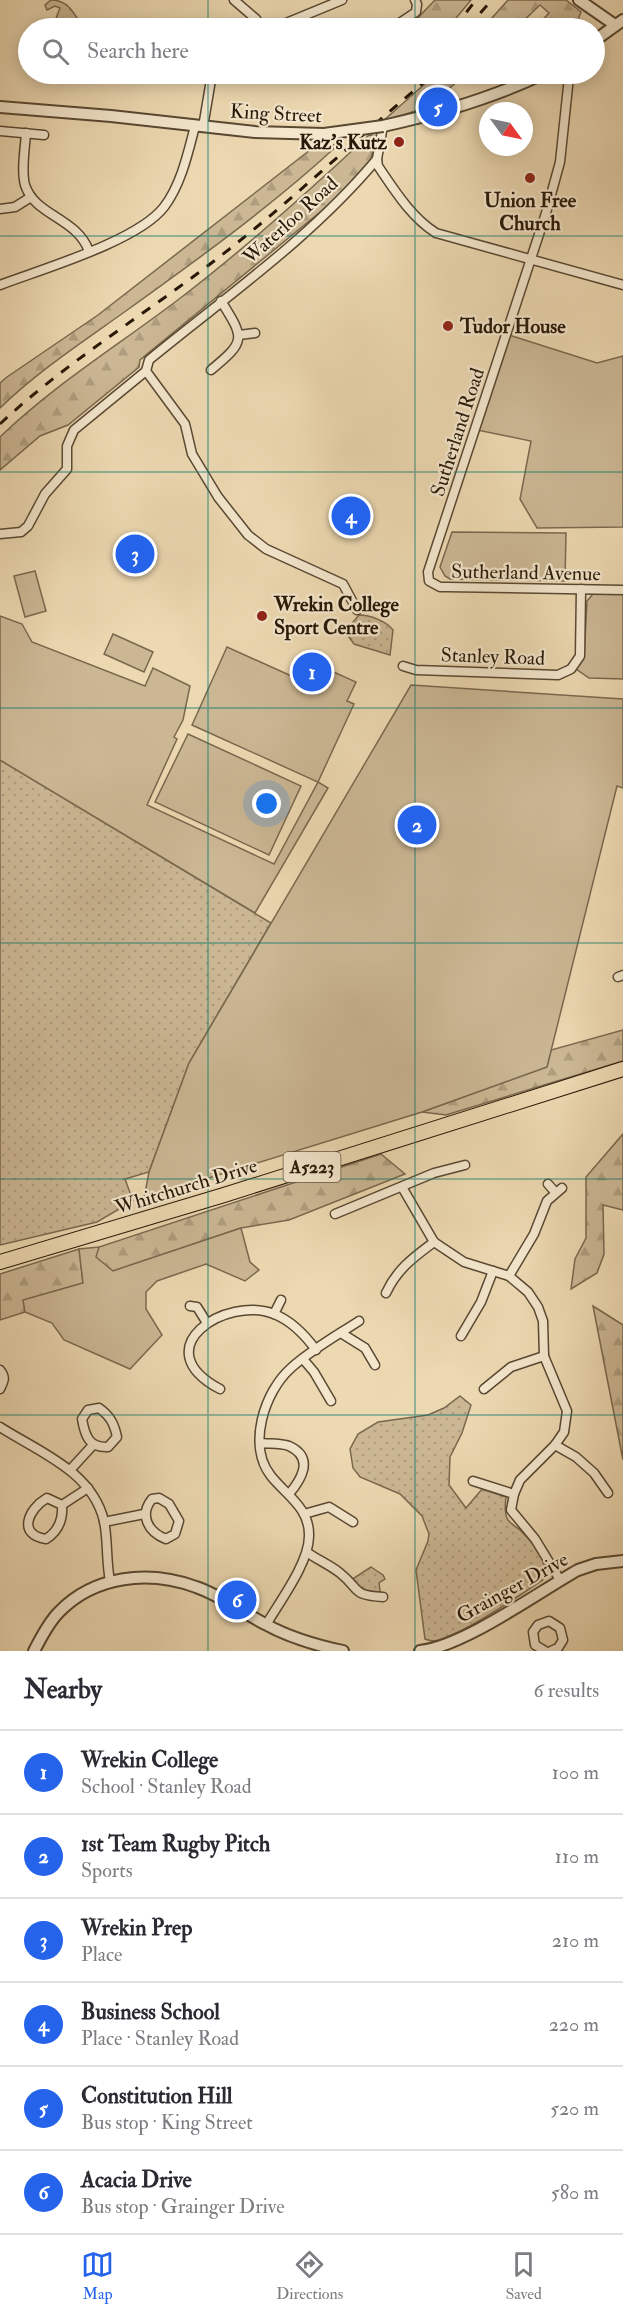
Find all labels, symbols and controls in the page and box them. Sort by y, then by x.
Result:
search box [18,18,605,84]
icon: search [39,35,72,68]
text: Search here [87,37,189,65]
pin: 5 [418,84,458,130]
street label: King Street [229,99,323,128]
north arrow [479,102,533,156]
place label: Kaz's Kutz [299,130,387,155]
marker: Kaz's Kutz [392,135,406,149]
street label: Waterloo Road [237,171,343,270]
marker: Union Free Church [523,171,537,185]
place label: Union Free Church [484,188,577,236]
place label: Tudor House [459,314,566,339]
marker: Tudor House [441,319,455,333]
street label: Sutherland Road [425,365,490,499]
pin: 4 [332,494,370,538]
pin: 3 [116,532,154,576]
street label: Sutherland Avenue [451,559,601,586]
place label: Wrekin College Sport Centre [273,592,399,641]
marker: Wrekin College Sport Centre [255,609,269,623]
street label: Stanley Road [440,642,546,671]
pin: 1 [292,650,332,694]
your location [252,789,281,818]
pin: 2 [398,802,436,848]
road number: A5223 [284,1152,340,1182]
street label: Whitchurch Drive [111,1153,260,1220]
street label: Grainger Drive [452,1546,572,1628]
pin: 6 [218,1578,256,1622]
text: Nearby [24,1674,102,1706]
text: 6 results [533,1678,599,1703]
text: Wrekin College [81,1746,218,1774]
text: 1 [40,1760,47,1785]
text: 100 m [552,1760,599,1785]
text: School · Stanley Road [81,1774,252,1799]
text: 1st Team Rugby Pitch [81,1830,270,1858]
text: 2 [38,1844,49,1869]
text: 110 m [555,1844,599,1869]
text: Sports [81,1858,133,1883]
text: Wrekin Prep [81,1914,192,1942]
text: 3 [40,1928,47,1953]
text: 210 m [552,1928,599,1953]
text: Place [81,1942,122,1967]
text: Business School [81,1998,220,2026]
text: 4 [38,2012,49,2037]
text: 220 m [549,2012,599,2037]
text: Place · Stanley Road [81,2026,239,2051]
text: Constitution Hill [81,2082,232,2110]
text: 5 [39,2096,48,2121]
text: 520 m [550,2096,599,2121]
text: Bus stop · King Street [81,2110,253,2135]
text: Acacia Drive [81,2166,192,2194]
text: 6 [38,2180,49,2205]
text: 580 m [551,2180,599,2205]
text: Bus stop · Grainger Drive [81,2194,285,2219]
tab: Map [81,2248,114,2304]
tab: Directions [276,2248,343,2304]
tab: Saved [505,2248,542,2304]

